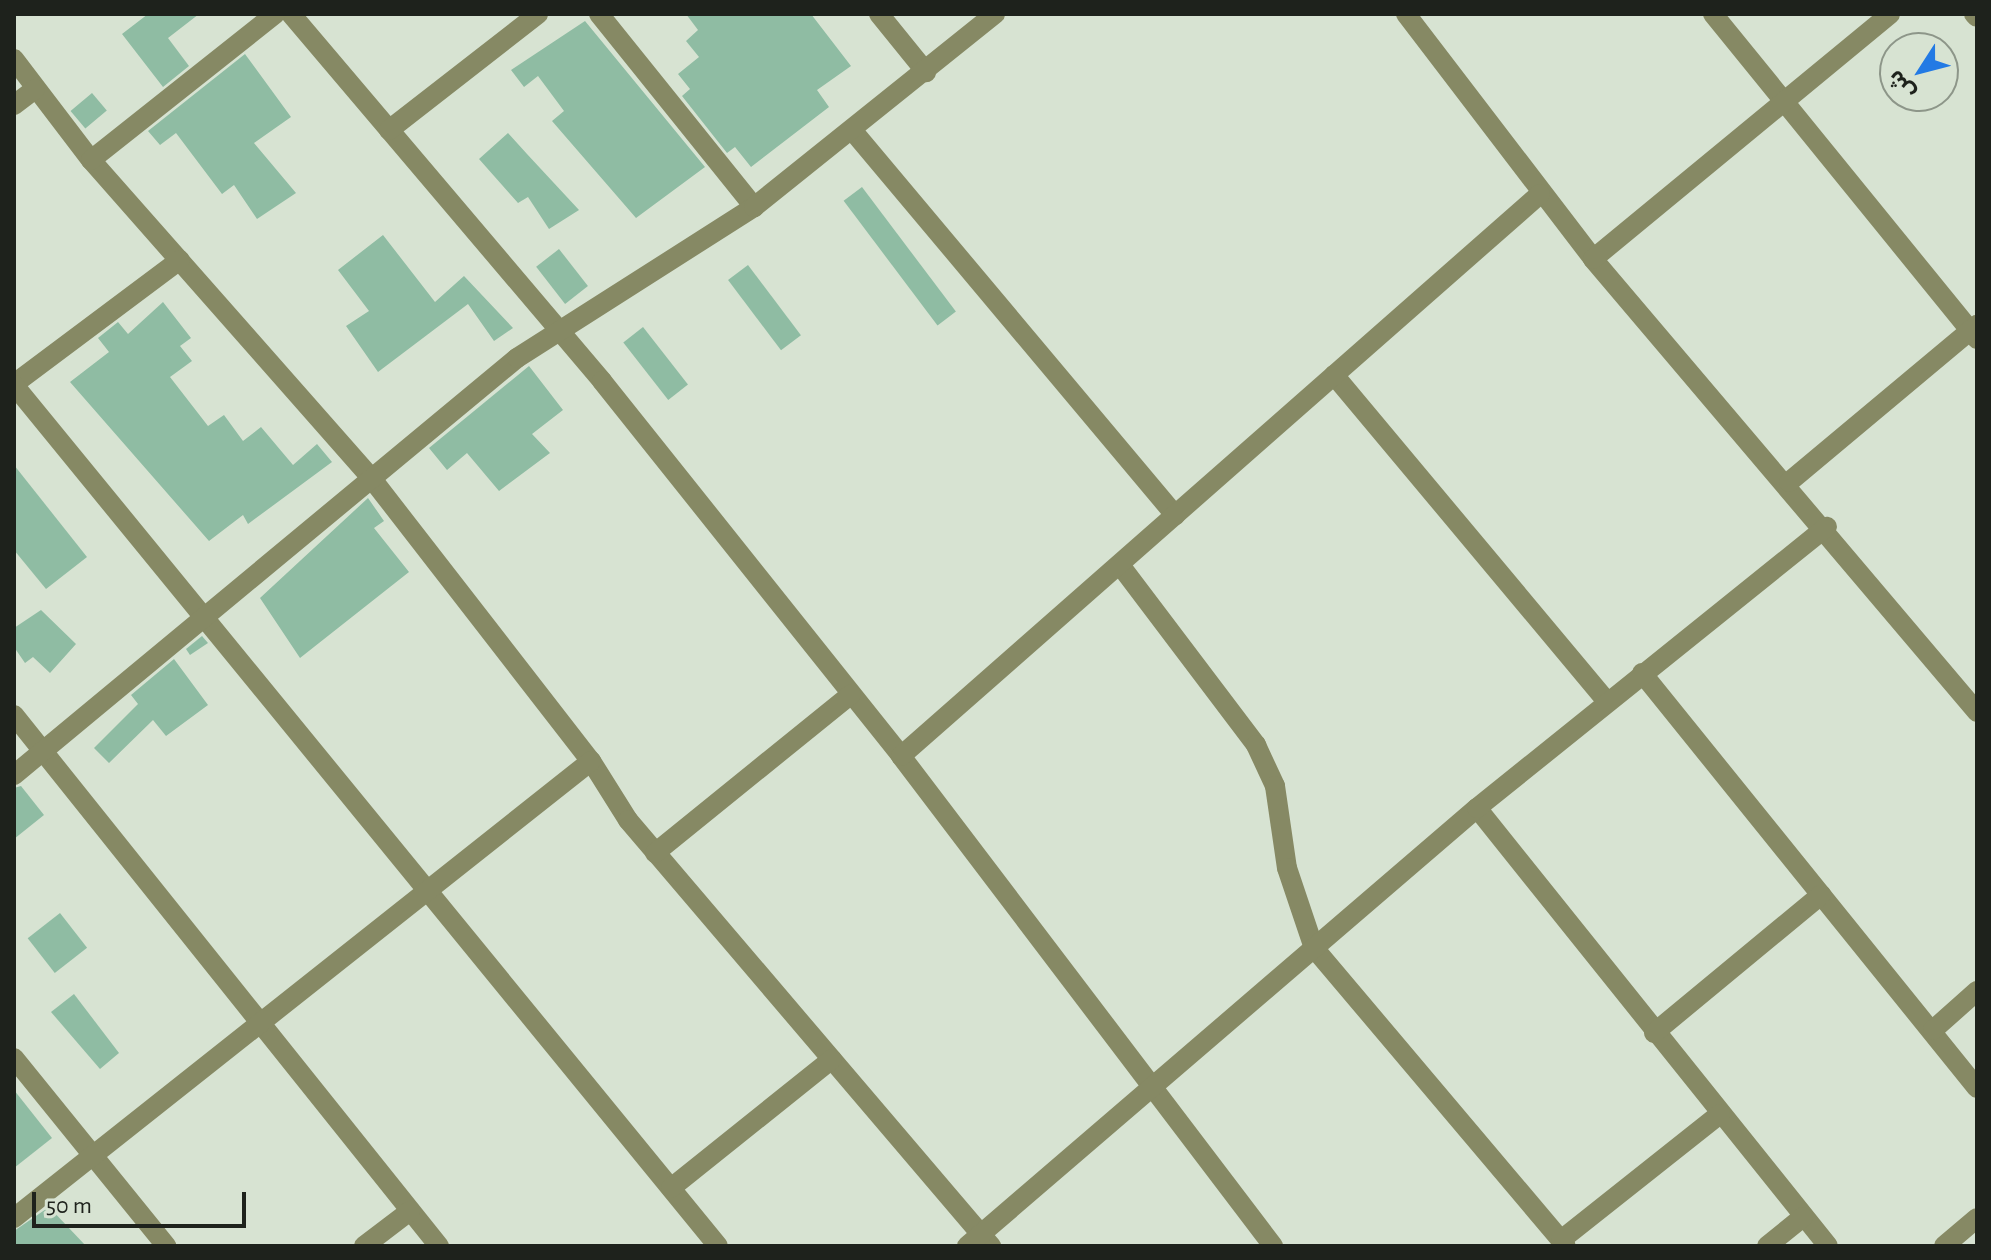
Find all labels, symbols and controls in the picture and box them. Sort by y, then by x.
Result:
north arrow [1879,32,1959,112]
text: ش [1883,66,1919,104]
scale bar [36,1176,250,1226]
text: 50 m [46,1194,92,1218]

